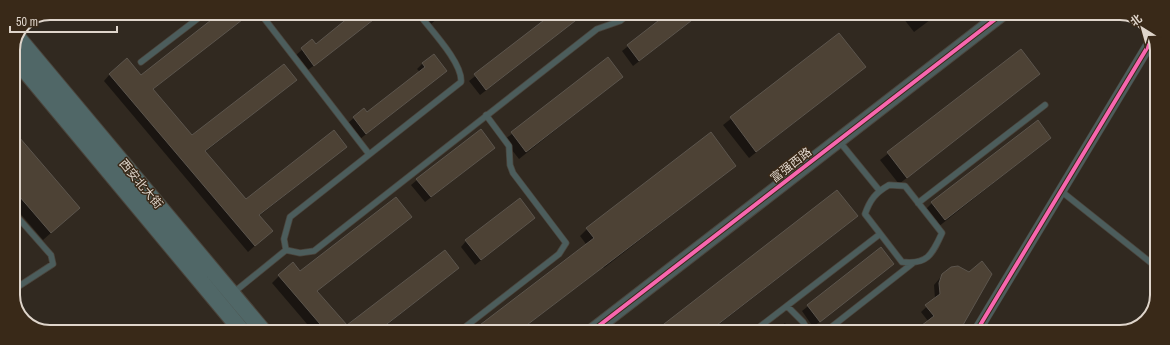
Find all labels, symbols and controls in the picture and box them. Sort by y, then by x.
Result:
scale bar [10,8,117,34]
north arrow [1122,8,1162,48]
text: 北 [1127,11,1145,29]
text: 50 m [16,14,38,30]
street label: 富强西路 [767,144,815,186]
street label: 西安北大街 [116,156,166,212]

